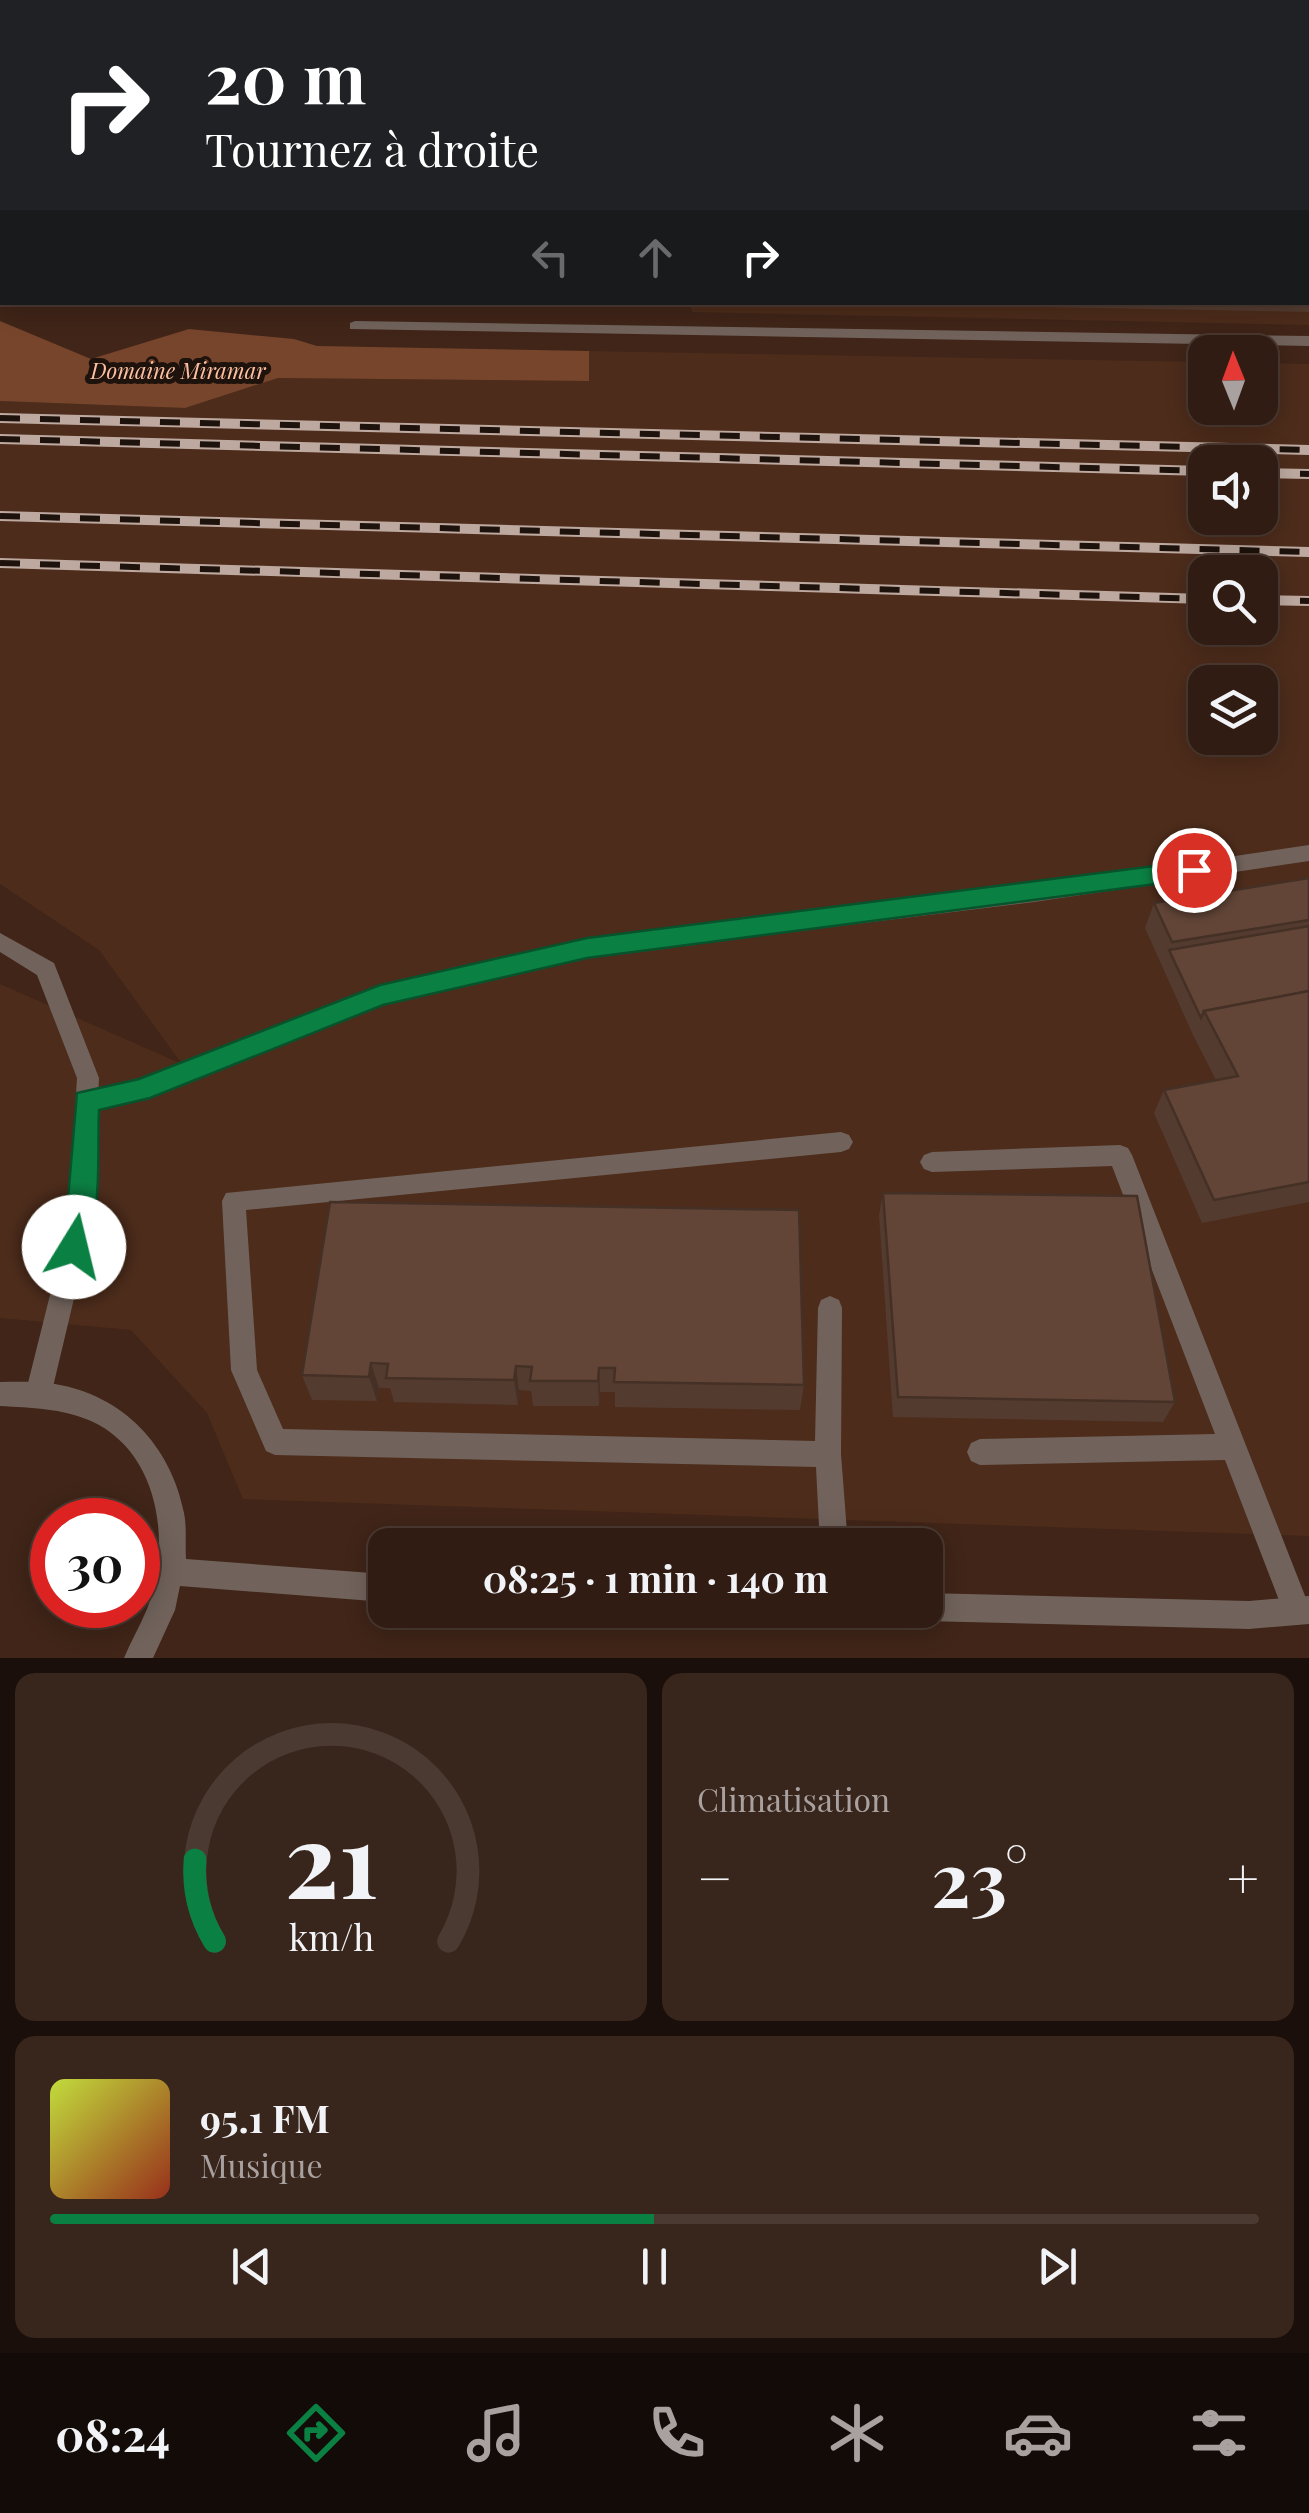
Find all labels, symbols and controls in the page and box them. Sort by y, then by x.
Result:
text: 20 m [205,28,366,122]
icon: right [40,40,170,170]
text: Tournez à droite [205,118,539,178]
icon: left [523,230,578,285]
icon: ahead [628,230,683,285]
icon: right [733,230,788,285]
north arrow [1188,335,1278,425]
map controls [1188,335,1278,755]
park label: Domaine Miramar [89,355,266,385]
button: sound [1188,445,1278,535]
button: search [1188,555,1278,645]
button: layers [1188,665,1278,755]
pin [1152,828,1237,913]
icon: arrive [1167,843,1222,898]
position arrow [22,1195,126,1299]
speed limit sign: 30 [30,1498,160,1628]
text: 08:25 · 1 min · 140 m [483,1552,828,1603]
text: Climatisation [697,1777,890,1820]
text: 21 [284,1786,378,1925]
text: 23° [931,1826,1028,1926]
text: − [697,1839,733,1913]
text: + [1227,1839,1259,1913]
text: km/h [288,1912,374,1960]
text: 95.1 FM [200,2092,330,2143]
text: Musique [200,2143,323,2186]
icon: previous [224,2239,279,2294]
icon: pause [627,2239,682,2294]
icon: next [1030,2239,1085,2294]
icon: directions [281,2398,351,2468]
icon: music [461,2398,531,2468]
icon: phone [642,2398,712,2468]
icon: climate [822,2398,892,2468]
icon: car [1003,2398,1073,2468]
icon: filters [1184,2398,1254,2468]
text: 08:24 [55,2403,170,2463]

